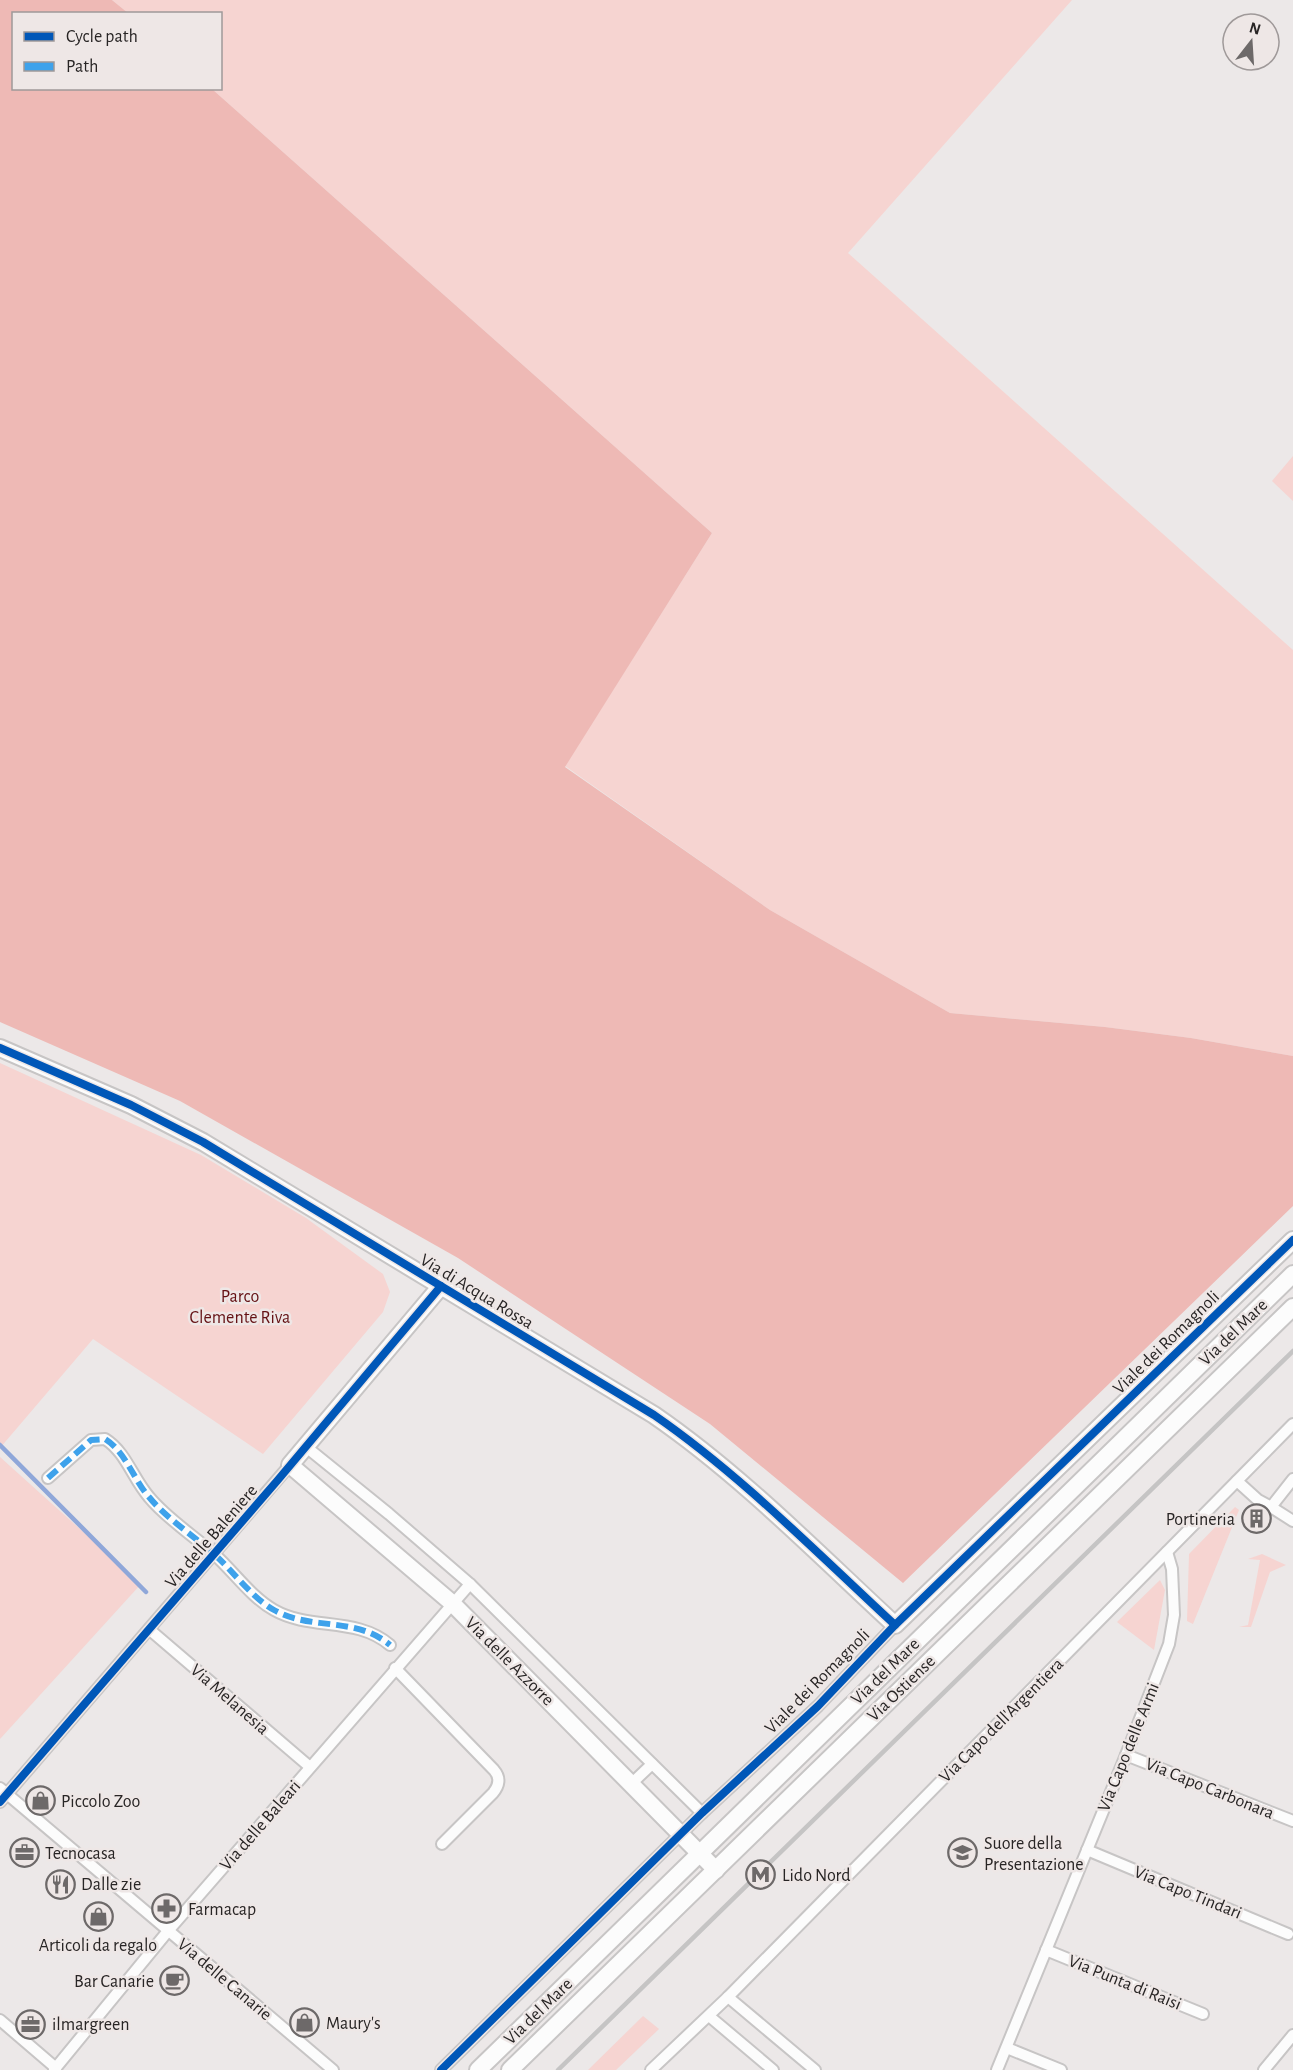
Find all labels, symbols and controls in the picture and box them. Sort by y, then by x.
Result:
legend [12,12,222,90]
north arrow [1221,12,1281,72]
text: N [1247,19,1263,38]
text: Cycle path [66,28,138,46]
text: Path [66,58,98,76]
street label: Via di Acqua Rossa [417,1251,536,1333]
park label: Parco Clemente Riva [190,1288,290,1327]
street label: Viale dei Romagnoli [1110,1288,1223,1398]
street label: Via del Mare [1196,1296,1271,1369]
street label: Via delle Baleniere [162,1482,261,1592]
building icon: Portineria [1240,1503,1272,1535]
place label: Portineria [1166,1511,1235,1529]
street label: Via delle Azzorre [462,1614,557,1709]
street label: Viale dei Romagnoli [762,1626,874,1738]
street label: Via del Mare [848,1635,923,1708]
street label: Via Ostiense [864,1652,939,1725]
street label: Via Capo dell'Argentiera [936,1655,1067,1786]
street label: Via Melanesia [187,1661,272,1739]
street label: Via Capo delle Armi [1095,1680,1163,1814]
street label: Via Capo Carbonara [1143,1755,1277,1823]
street label: Via delle Baleari [217,1777,304,1874]
shop icon: Piccolo Zoo [24,1785,56,1817]
place label: Piccolo Zoo [61,1793,141,1811]
place label: Suore della Presentazione [984,1835,1084,1874]
office icon: Tecnocasa [8,1837,40,1869]
school or university icon: Suore della Presentazione [947,1837,979,1869]
place label: Tecnocasa [45,1845,116,1863]
metro station icon: Lido Nord [745,1859,777,1891]
street label: Via Capo Tindari [1131,1863,1244,1923]
place label: Lido Nord [782,1867,851,1885]
restaurant icon: Dalle zie [44,1868,76,1900]
place label: Dalle zie [81,1876,141,1894]
pharmacy icon: Farmacap [151,1893,183,1925]
shop icon: Articoli da regalo [82,1900,114,1932]
place label: Farmacap [188,1901,256,1919]
street label: Via delle Canarie [174,1935,275,2024]
place label: Articoli da regalo [39,1937,157,1955]
street label: Via Punta di Raisi [1066,1952,1184,2014]
cafe icon: Bar Canarie [159,1965,191,1997]
place label: Bar Canarie [74,1973,154,1991]
street label: Via del Mare [501,1975,576,2048]
shop icon: Maury's [289,2007,321,2039]
office icon: ilmargreen [15,2008,47,2040]
place label: Maury's [326,2015,381,2033]
place label: ilmargreen [52,2016,130,2034]

